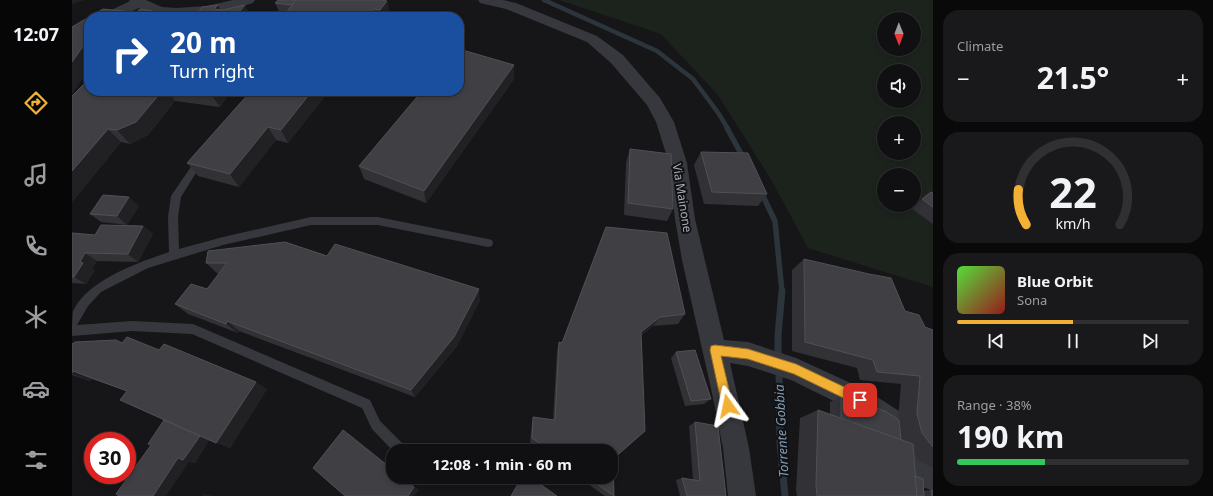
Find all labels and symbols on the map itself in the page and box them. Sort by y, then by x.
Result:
north arrow [877,12,921,56]
street label: Via Mainone [669,162,696,234]
water label: Torrente Gobbia [770,383,792,478]
pin [843,383,877,417]
position arrow [707,385,749,427]
speed limit sign: 30 [84,432,136,484]

